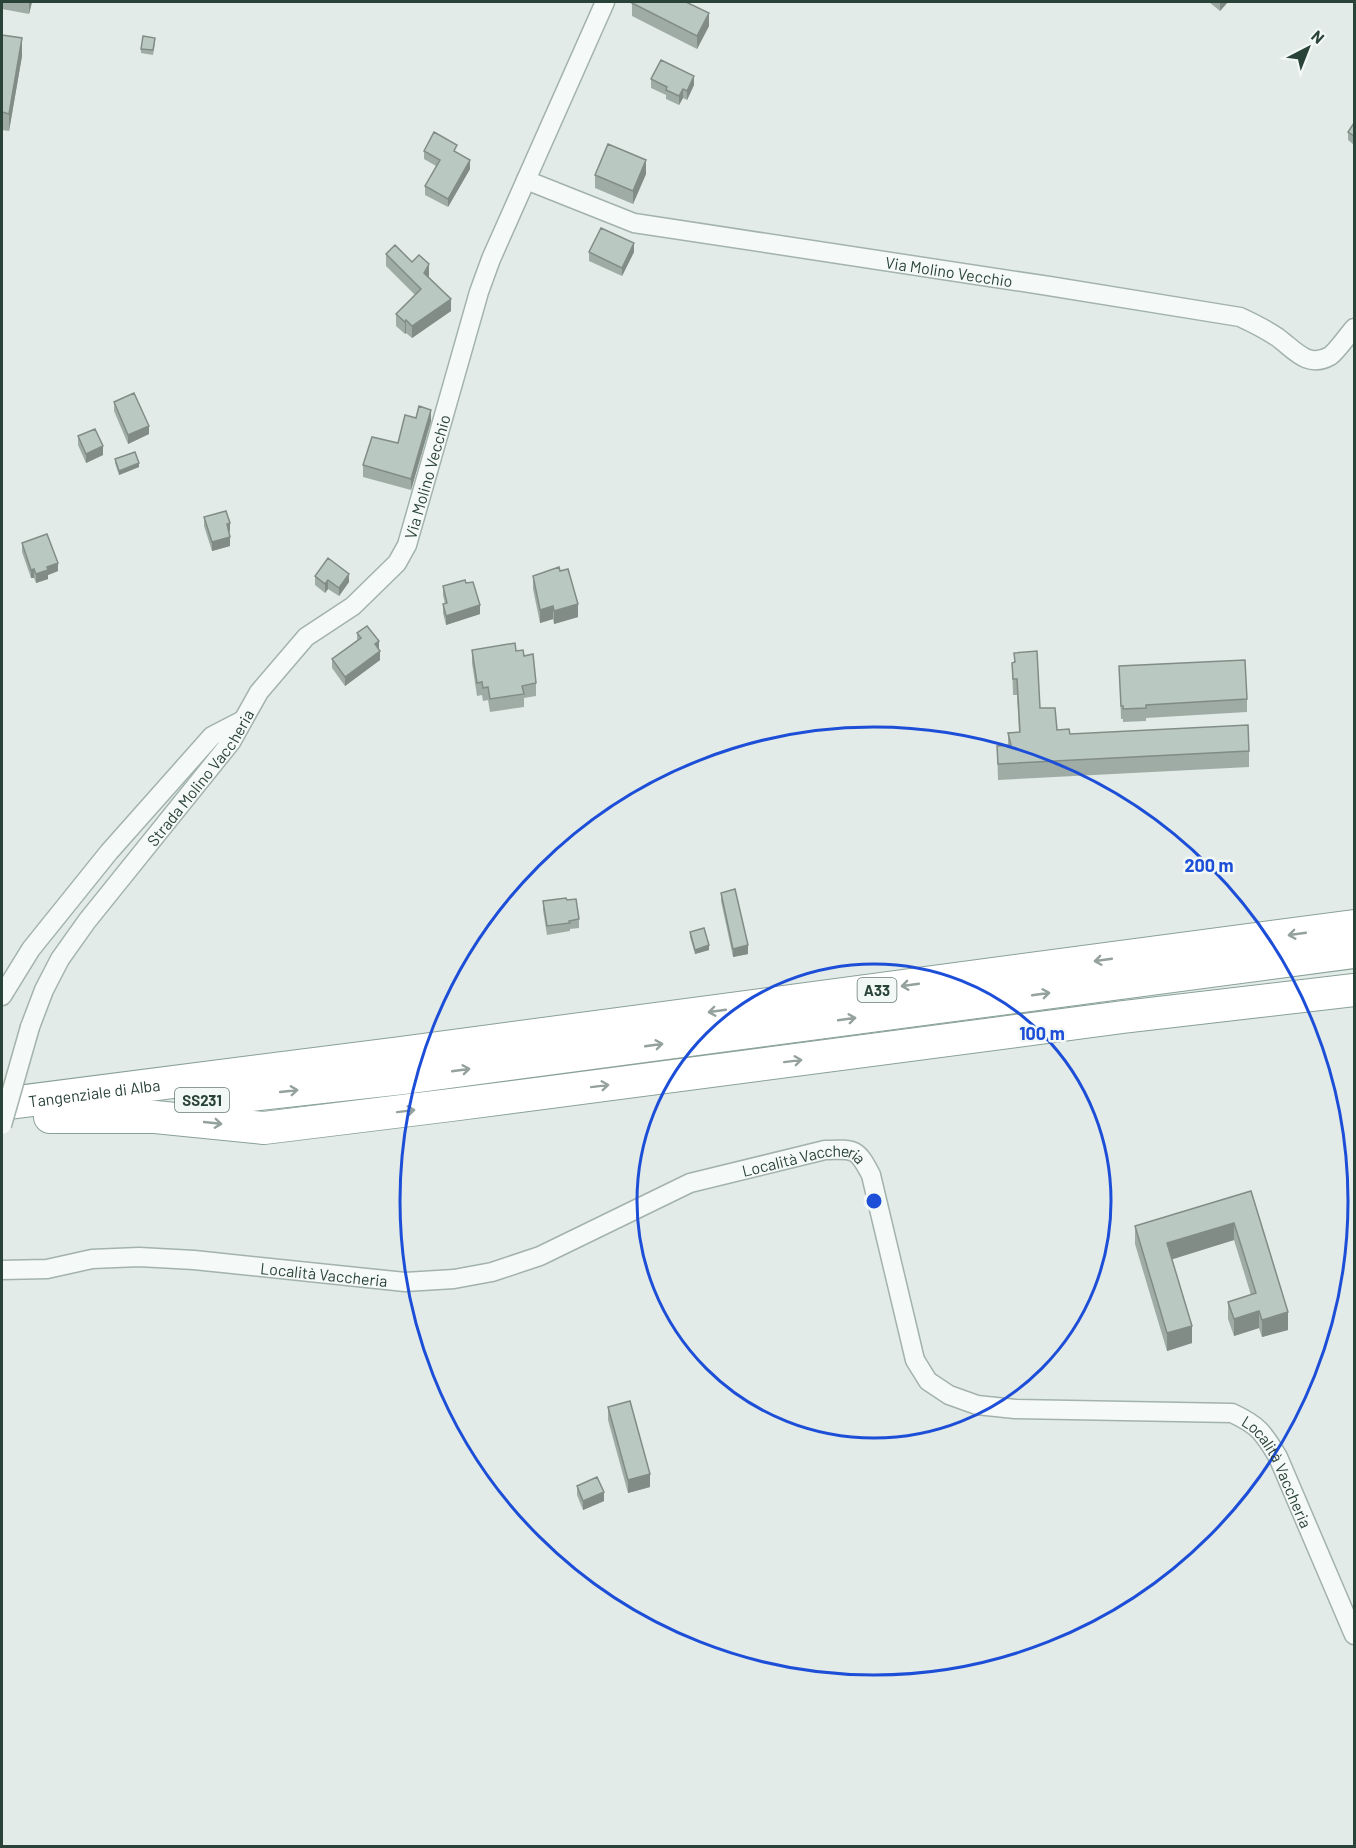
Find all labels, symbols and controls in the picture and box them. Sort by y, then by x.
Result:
north arrow [1278,18,1338,78]
text: N [1308,26,1329,47]
street label: Via Molino Vecchio [884,252,1014,290]
street label: Via Molino Vecchio [400,412,453,541]
street label: Strada Molino Vaccheria [142,706,257,849]
text: 200 m [1184,854,1234,876]
one-way arrow [1287,928,1307,939]
one-way arrow [1094,954,1114,965]
road number: A33 [858,978,896,1002]
one-way arrow [900,980,920,991]
one-way arrow [1030,988,1050,999]
one-way arrow [707,1005,727,1016]
one-way arrow [837,1013,857,1024]
text: 100 m [1019,1022,1065,1044]
one-way arrow [644,1039,664,1050]
one-way arrow [783,1055,803,1066]
one-way arrow [450,1065,470,1076]
street label: Tangenziale di Alba [27,1074,161,1110]
one-way arrow [589,1080,609,1091]
one-way arrow [279,1085,298,1096]
road number: SS231 [175,1088,229,1112]
one-way arrow [396,1105,416,1116]
one-way arrow [202,1118,222,1129]
street label: Località Vaccheria [740,1140,871,1180]
centre of rings [864,1191,884,1211]
street label: Località Vaccheria [259,1257,389,1290]
street label: Località Vaccheria [1239,1411,1317,1531]

